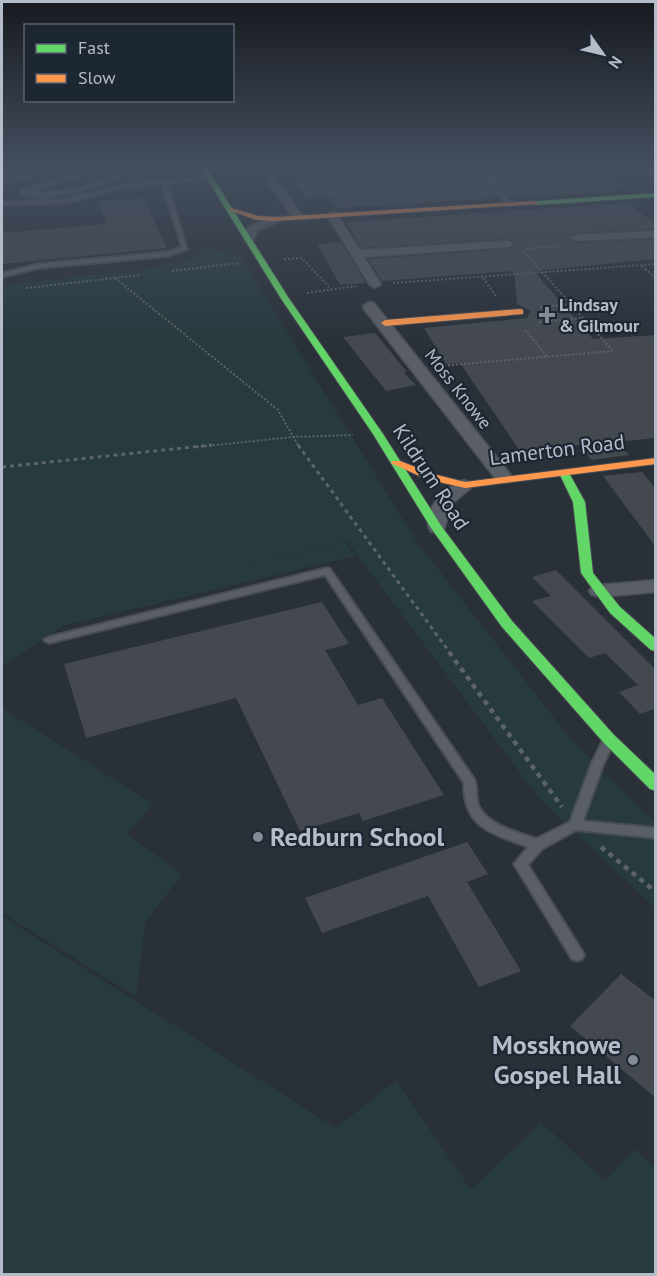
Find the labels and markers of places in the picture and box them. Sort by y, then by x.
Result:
place label: Lindsay & Gilmour [559,293,640,337]
marker: Lindsay & Gilmour [540,308,554,322]
place label: Redburn School [270,820,445,853]
marker: Redburn School [251,830,265,844]
place label: Mossknowe Gospel Hall [492,1028,621,1091]
marker: Mossknowe Gospel Hall [626,1053,640,1067]

